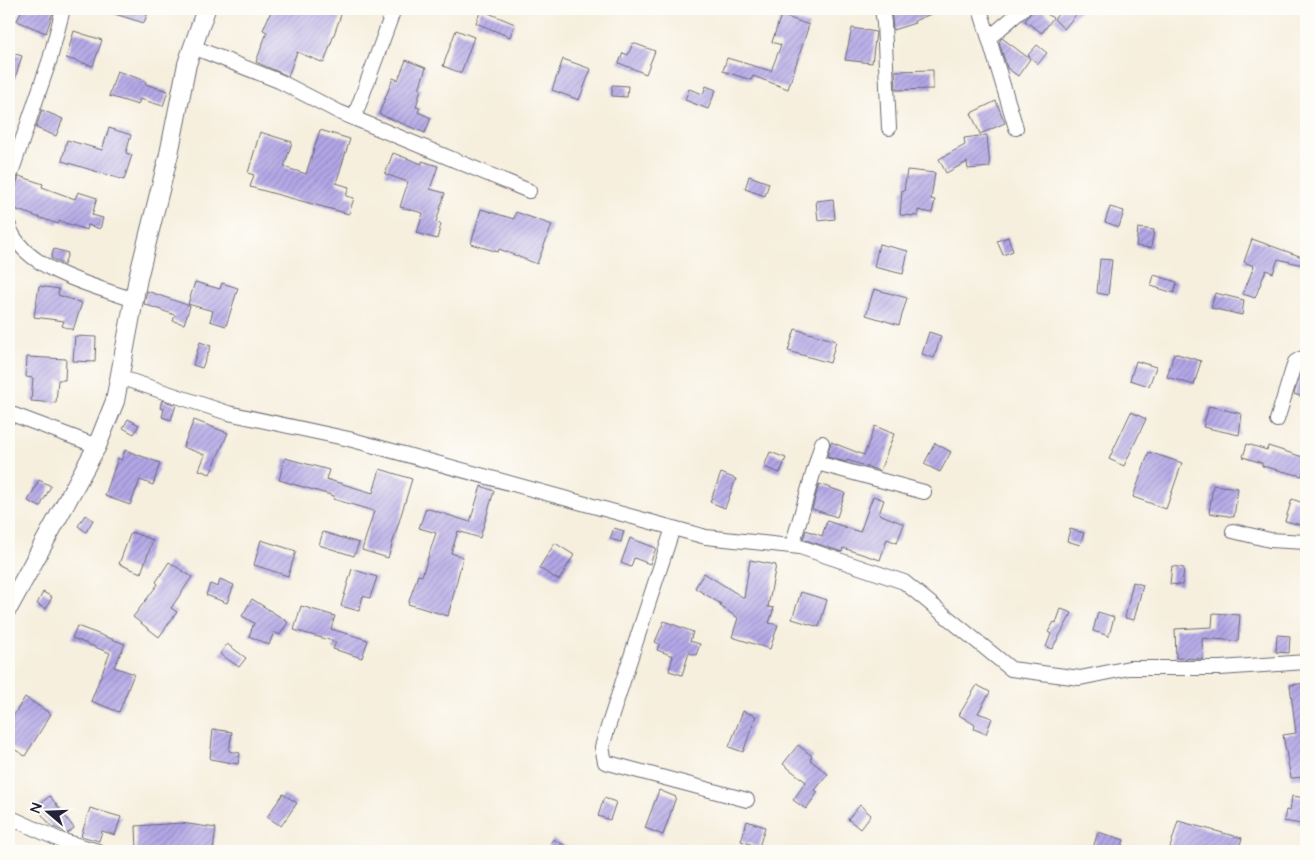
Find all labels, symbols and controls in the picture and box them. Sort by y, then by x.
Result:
north arrow [22,788,72,838]
text: N [26,800,48,816]

